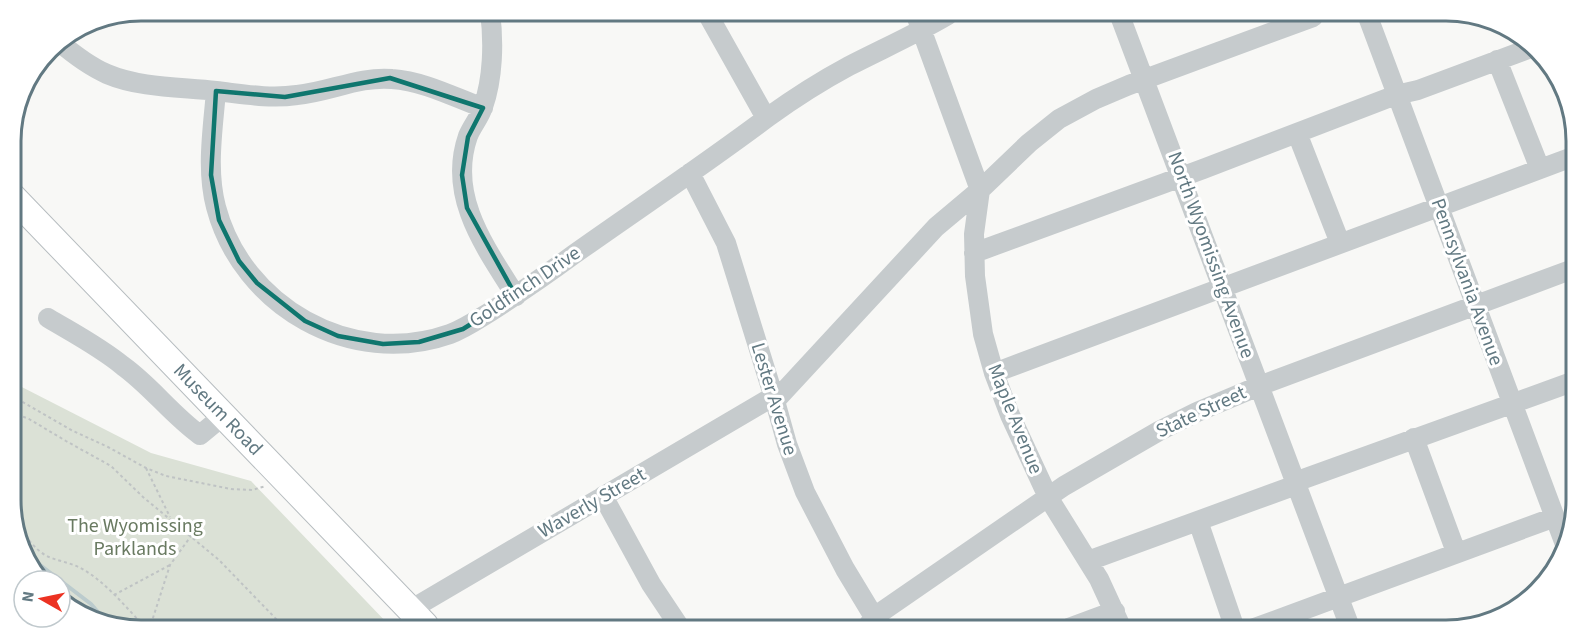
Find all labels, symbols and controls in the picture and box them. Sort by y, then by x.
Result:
street label: North Wyomissing Avenue [1161,148,1261,362]
street label: Pennsylvania Avenue [1424,194,1510,370]
street label: Goldfinch Drive [464,239,586,335]
street label: Lester Avenue [744,339,804,459]
street label: Museum Road [167,357,269,462]
street label: Maple Avenue [980,360,1050,478]
street label: State Street [1151,379,1251,445]
street label: Waverly Street [533,461,651,545]
park label: The Wyomissing Parklands [67,512,203,563]
north arrow [12,569,72,629]
text: N [16,590,40,604]

